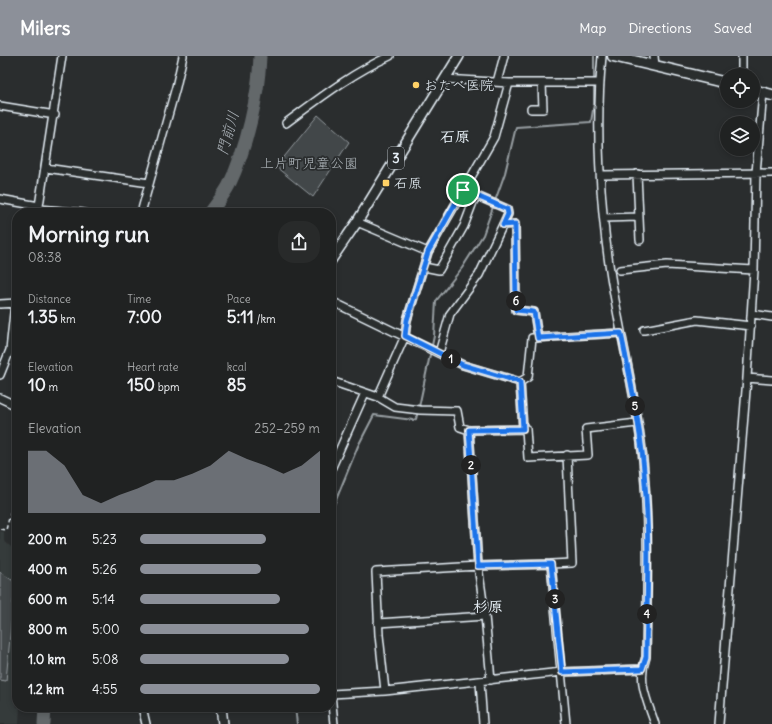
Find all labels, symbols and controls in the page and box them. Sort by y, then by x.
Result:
text: Milers [20,16,70,40]
text: Map [579,19,606,37]
text: Directions [628,19,692,37]
text: Saved [714,19,752,37]
map controls [720,68,760,156]
button: locate [720,68,760,108]
place label: おたべ医院 [424,76,494,94]
marker: おたべ医院 [411,80,421,90]
water label: 門前川 [212,109,243,157]
button: layers [720,116,760,156]
district label: 石原 [440,127,470,146]
road number: 3 [388,147,404,169]
park label: 上片町児童公園 [260,154,358,172]
pin [446,173,480,207]
place label: 石原 [394,174,422,192]
marker: 石原 [381,178,391,188]
icon: arrive [452,179,474,201]
text: Morning run [28,220,150,248]
button: share [278,221,320,263]
text: 08:38 [28,249,62,266]
pin: 6 [506,291,526,311]
text: Distance [28,292,71,306]
text: Time [127,292,151,306]
text: Pace [227,292,251,306]
text: 6 [513,294,519,308]
text: 1.35 [28,306,58,328]
text: 7:00 [127,306,162,328]
text: 5:11 [227,306,254,328]
text: km [58,312,76,326]
text: /km [254,312,276,326]
pin: 1 [441,349,461,369]
text: 1 [449,352,453,366]
text: Elevation [28,360,73,374]
text: Heart rate [127,360,178,374]
text: kcal [227,360,246,374]
text: 10 [28,374,46,396]
text: 150 [127,374,155,396]
text: 85 [227,374,246,396]
text: m [46,380,58,394]
text: bpm [155,380,180,394]
pin: 5 [625,396,645,416]
text: 5 [632,399,638,413]
text: Elevation [28,420,81,437]
text: 252–259 m [254,420,320,437]
pin: 2 [461,455,481,475]
text: 2 [468,458,474,472]
text: 200 m [28,531,67,548]
text: 5:23 [92,531,117,548]
text: 400 m [28,561,67,578]
text: 5:26 [92,561,117,578]
pin: 3 [545,589,565,609]
text: 600 m [28,591,67,608]
text: 5:14 [92,591,115,608]
text: 3 [552,592,558,606]
district label: 杉原 [473,597,503,616]
pin: 4 [637,604,657,624]
text: 4 [644,607,650,621]
text: 800 m [28,621,67,638]
text: 5:00 [92,621,120,638]
text: 1.0 km [28,651,66,668]
text: 5:08 [92,651,118,668]
text: 1.2 km [28,681,64,698]
text: 4:55 [92,681,117,698]

